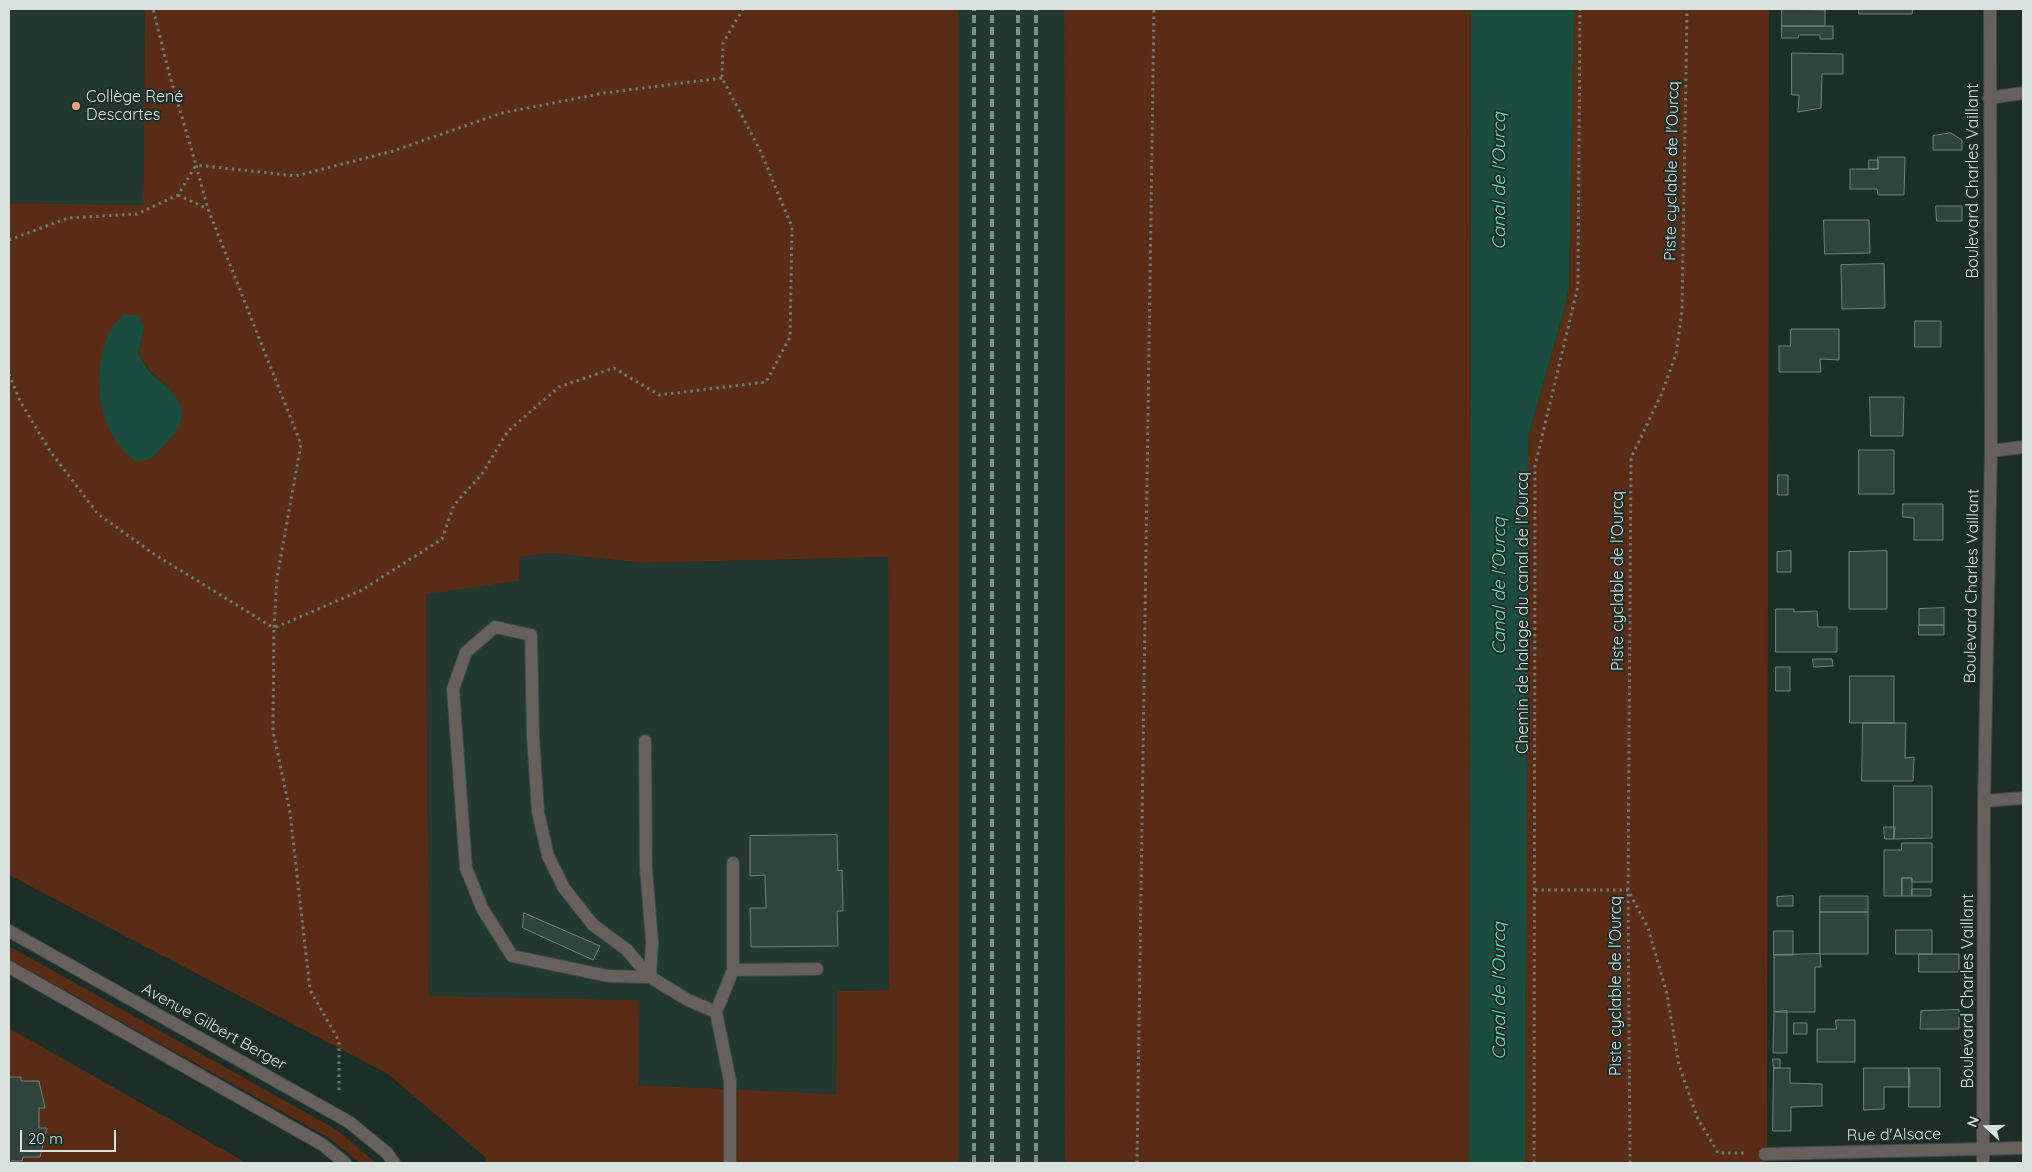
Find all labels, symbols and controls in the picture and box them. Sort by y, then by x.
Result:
street label: Piste cyclable de l'Ourcq [1661,81,1683,261]
street label: Boulevard Charles Vaillant [1963,84,1983,278]
place label: Collège René Descartes [86,87,183,125]
marker: Collège René Descartes [70,100,82,112]
water label: Canal de l'Ourcq [1489,112,1511,250]
street label: Chemin de halage du canal de l'Ourcq [1513,472,1533,754]
street label: Boulevard Charles Vaillant [1961,488,1983,684]
street label: Piste cyclable de l'Ourcq [1608,491,1628,671]
water label: Canal de l'Ourcq [1489,517,1511,655]
street label: Boulevard Charles Vaillant [1958,894,1978,1088]
street label: Piste cyclable de l'Ourcq [1606,896,1626,1076]
water label: Canal de l'Ourcq [1489,922,1511,1060]
street label: Avenue Gilbert Berger [138,979,290,1075]
north arrow [1962,1102,2012,1152]
text: N [1963,1114,1983,1130]
scale bar [22,1120,119,1152]
street label: Rue d'Alsace [1847,1125,1941,1145]
text: 20 m [28,1129,63,1148]

